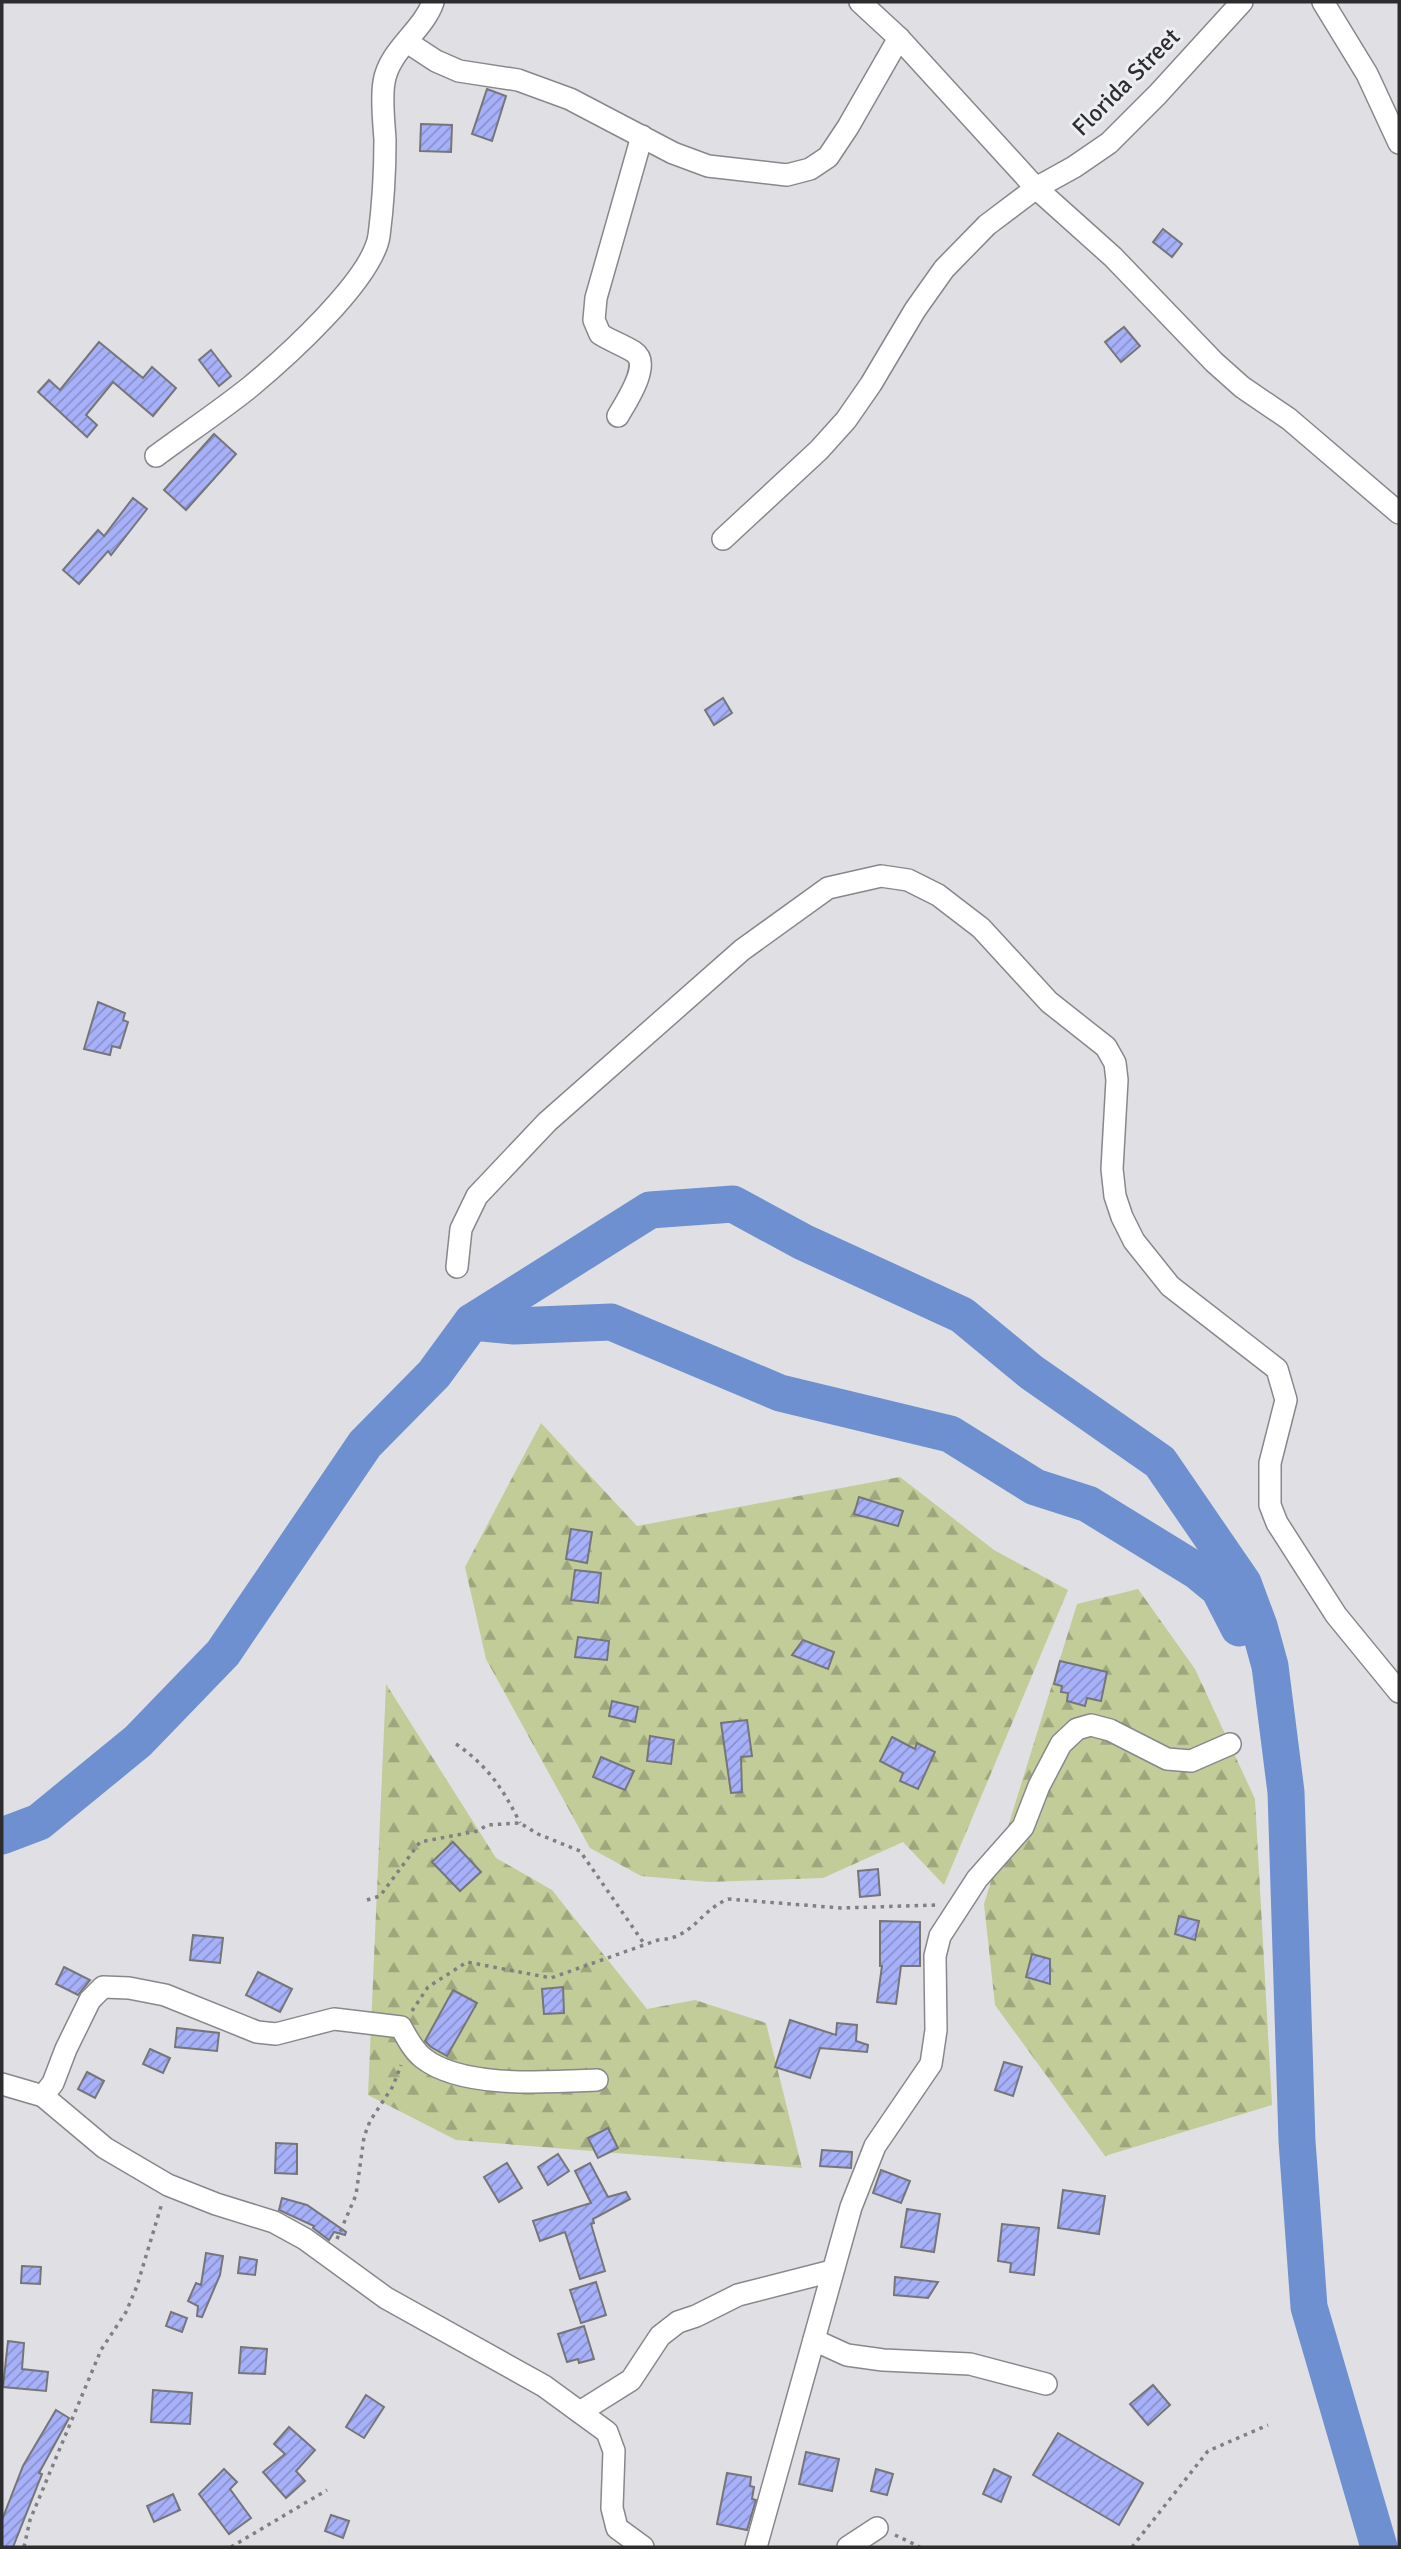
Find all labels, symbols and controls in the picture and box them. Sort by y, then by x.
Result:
street label: Florida Street [1066,22,1186,142]

